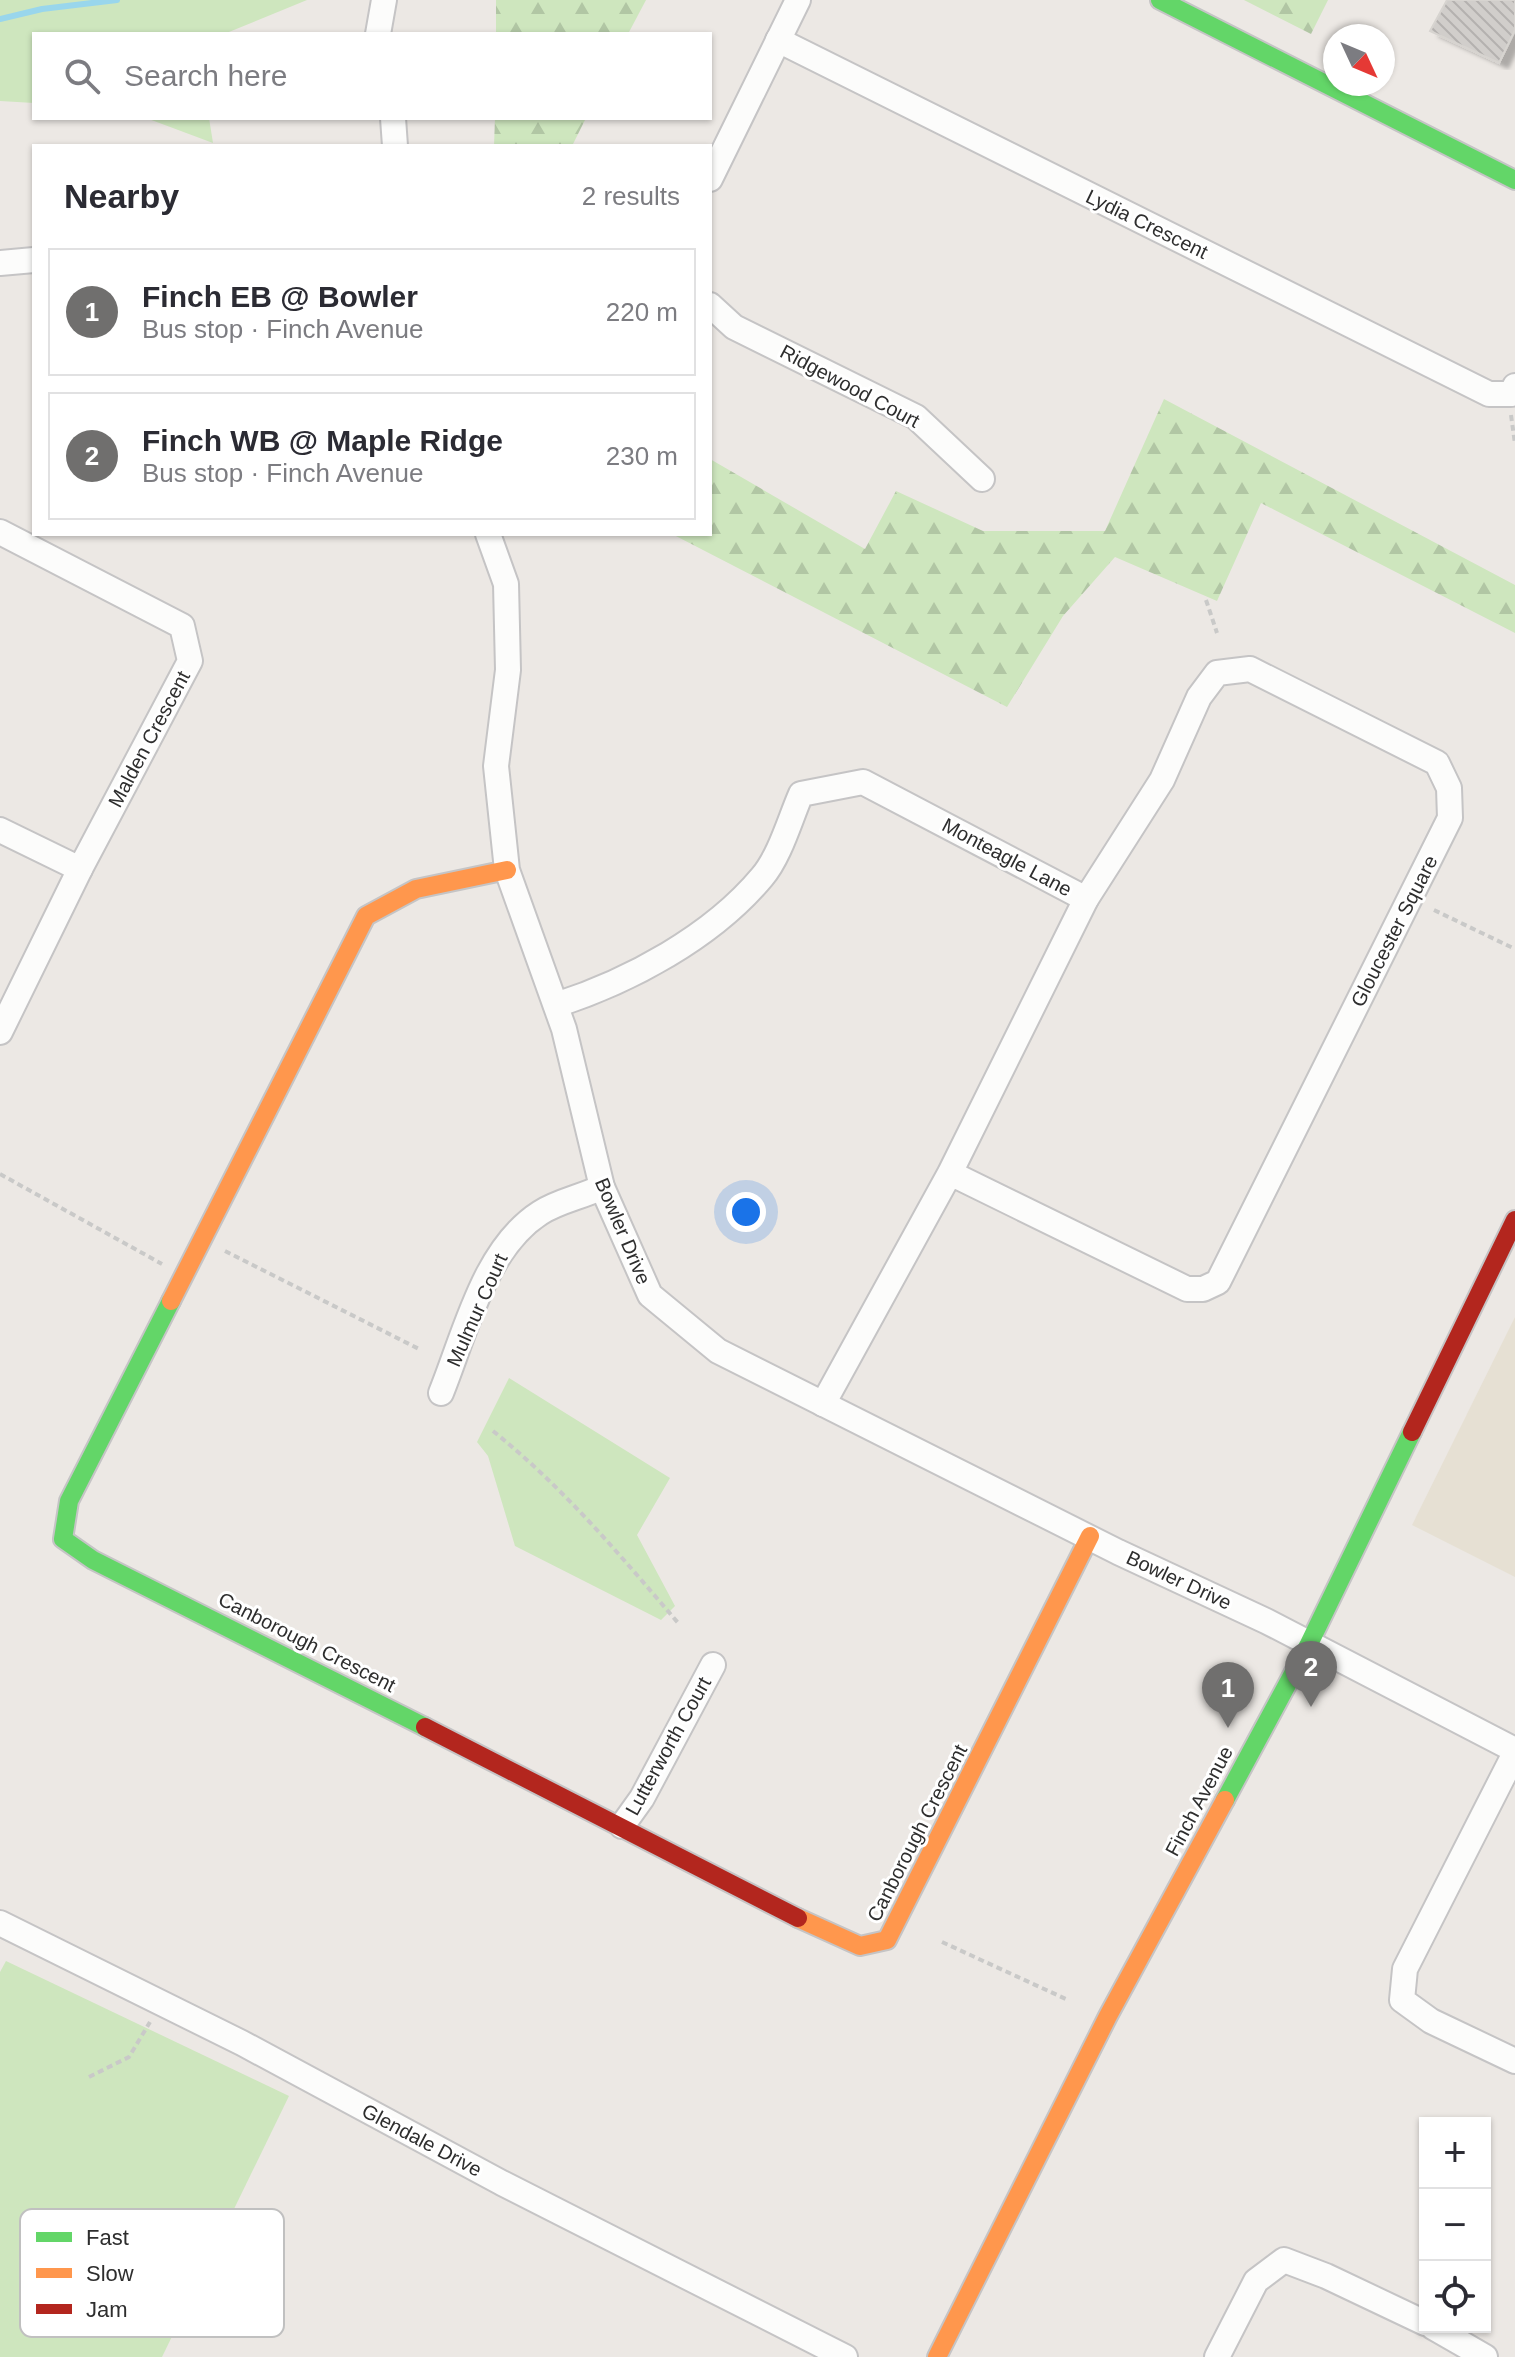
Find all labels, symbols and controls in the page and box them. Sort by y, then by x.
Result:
north arrow [1323,24,1395,96]
search box [32,32,712,120]
icon: search [60,54,104,98]
text: Search here [124,59,287,92]
text: Nearby [64,177,179,215]
text: 2 results [582,181,680,211]
street label: Lydia Crescent [1083,185,1212,263]
text: Finch EB @ Bowler [142,280,418,313]
text: 1 [85,297,99,327]
text: 220 m [606,297,678,327]
text: Bus stop · Finch Avenue [142,314,423,344]
street label: Ridgewood Court [777,340,924,432]
text: Finch WB @ Maple Ridge [142,424,503,457]
text: 2 [85,441,99,471]
text: 230 m [606,441,678,471]
text: Bus stop · Finch Avenue [142,458,423,488]
street label: Malden Crescent [104,667,194,811]
street label: Monteagle Lane [939,814,1075,900]
street label: Gloucester Square [1346,852,1442,1010]
street label: Bowler Drive [591,1175,655,1287]
your location [726,1192,766,1232]
street label: Mulmur Court [442,1250,512,1370]
street label: Bowler Drive [1123,1546,1235,1614]
street label: Canborough Crescent [215,1588,400,1696]
pin: 2 [1285,1641,1337,1707]
pin: 1 [1202,1662,1254,1728]
street label: Lutterworth Court [621,1673,715,1819]
street label: Canborough Crescent [863,1740,971,1925]
street label: Finch Avenue [1161,1742,1237,1860]
street label: Glendale Drive [358,2099,486,2181]
map controls [1419,2117,1491,2333]
button: + [1419,2117,1491,2189]
button: − [1419,2189,1491,2261]
legend [20,2209,284,2337]
text: Fast [86,2225,129,2250]
text: Slow [86,2261,134,2286]
button: locate [1419,2261,1491,2333]
text: Jam [86,2297,128,2322]

